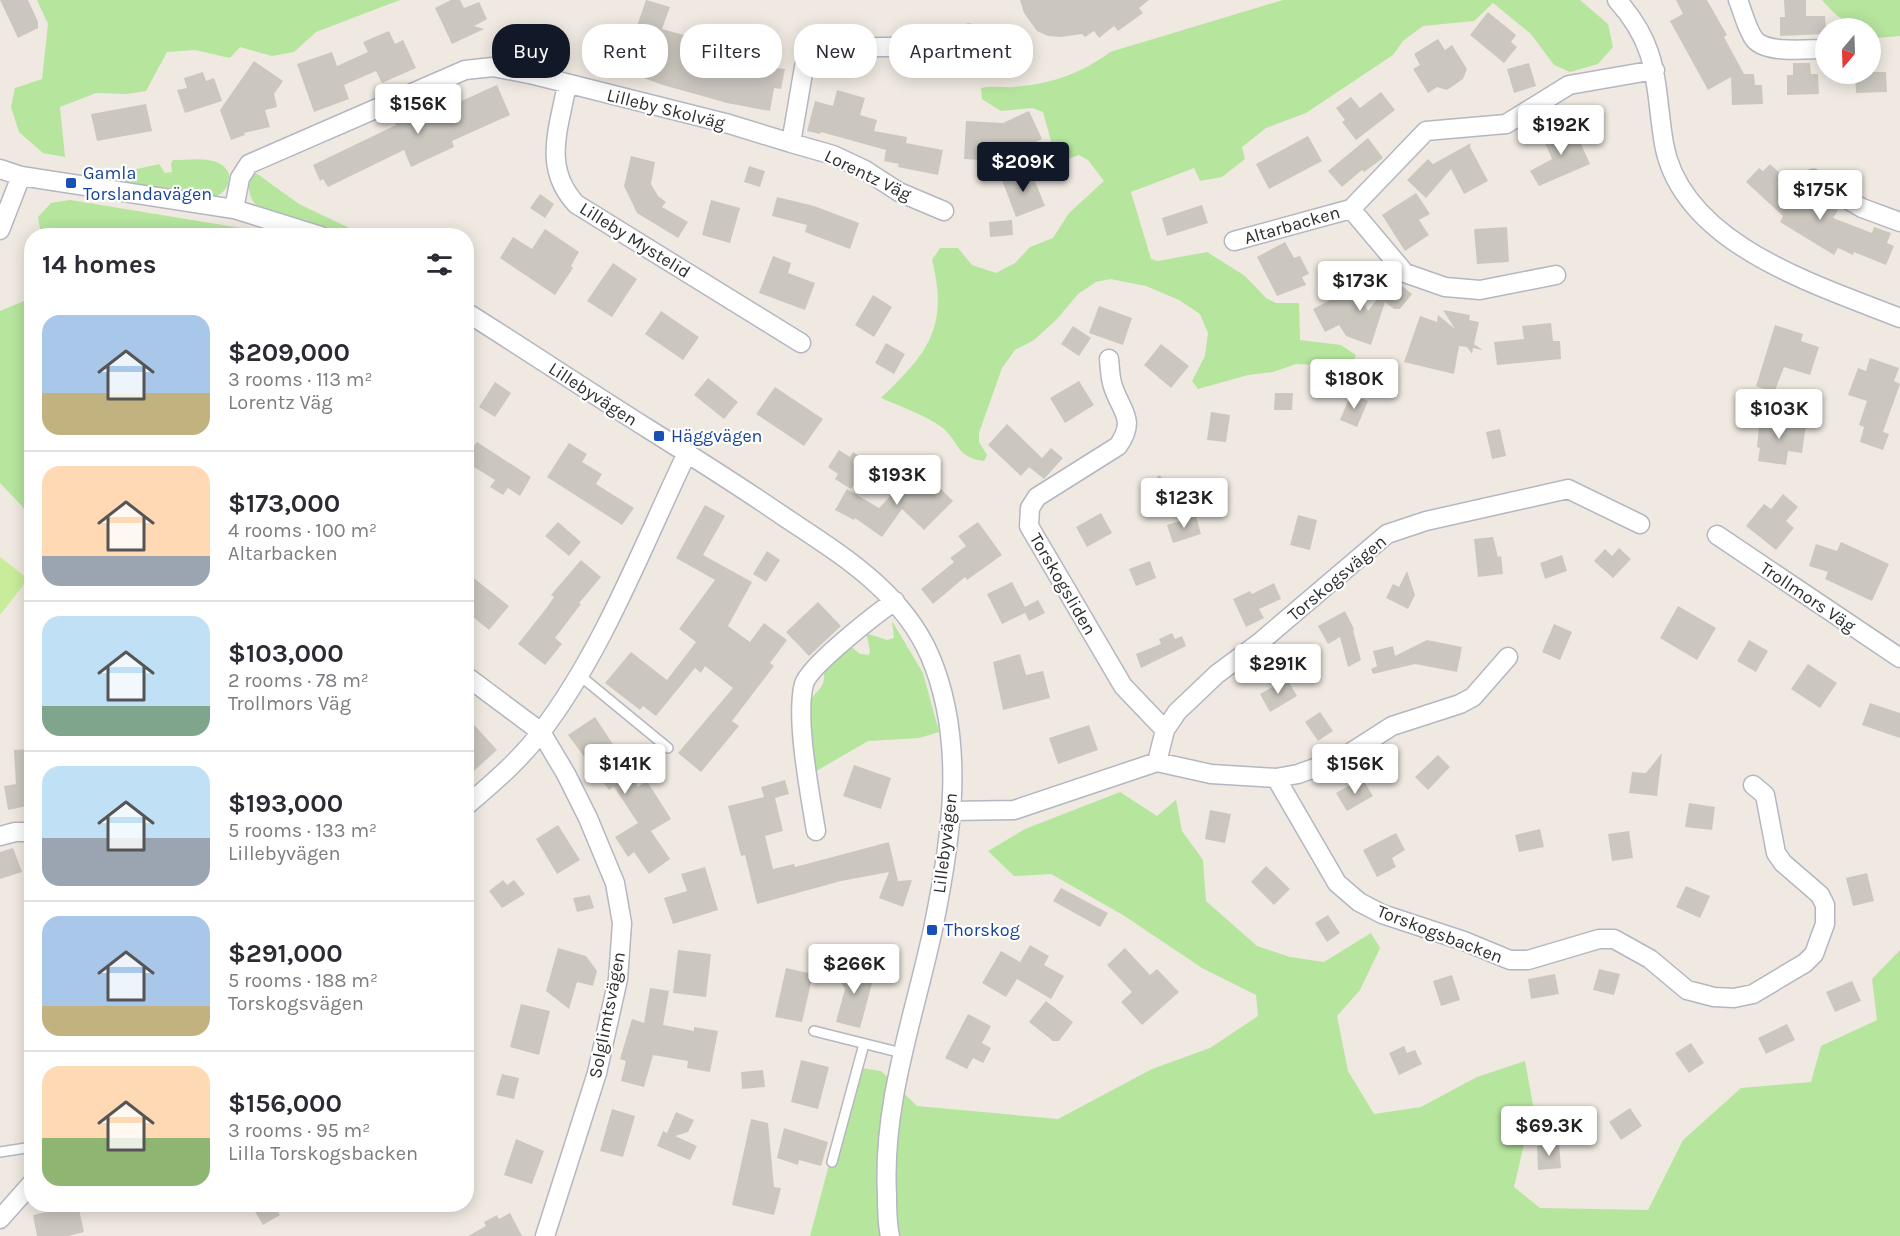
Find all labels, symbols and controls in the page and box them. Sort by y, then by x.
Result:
north arrow [1815,18,1881,84]
map controls [1815,18,1881,84]
chip: Buy [492,24,570,78]
chip: Rent [582,24,668,78]
chip: Filters [680,24,782,78]
chip: New [794,24,877,78]
chip: Apartment [889,24,1033,78]
pin: $156K [376,84,460,135]
street label: Lilleby Skolväg [604,84,728,134]
text: $156K [389,92,447,115]
pin: $192K [1519,105,1603,156]
text: $192K [1532,113,1590,136]
pin: $209K [981,142,1065,193]
street label: Lorentz Väg [821,144,915,206]
text: $209K [991,150,1055,173]
place label: Gamla Torslandavägen [83,162,212,205]
pin: $175K [1778,170,1862,221]
marker: Gamla Torslandavägen [64,176,78,190]
text: $175K [1792,178,1848,201]
street label: Lilleby Mystelid [575,197,695,283]
street label: Altarbacken [1242,201,1342,249]
icon: filters [423,248,456,281]
text: 14 homes [42,249,156,280]
pin: $173K [1318,261,1402,312]
text: $173K [1332,269,1388,292]
text: $209,000 [228,337,350,368]
icon: home [90,339,162,411]
street label: Lillebyvägen [544,357,642,431]
pin: $180K [1312,359,1396,410]
text: $180K [1324,367,1384,390]
text: 3 rooms · 113 m² [228,368,372,391]
pin: $103K [1737,389,1821,440]
text: Lorentz Väg [228,391,333,414]
text: $103K [1749,397,1809,420]
place label: Häggvägen [671,425,763,447]
marker: Häggvägen [652,429,666,443]
pin: $193K [855,455,939,506]
text: $193K [868,463,926,486]
pin: $123K [1142,478,1226,529]
text: $123K [1155,486,1213,509]
text: $173,000 [228,488,340,519]
icon: home [90,490,162,562]
text: 4 rooms · 100 m² [228,519,377,542]
street label: Torskogsliden [1025,529,1101,639]
street label: Torskogsvägen [1283,530,1391,626]
text: Altarbacken [228,542,338,565]
street label: Trollmors Väg [1756,557,1860,637]
text: $103,000 [228,638,344,669]
icon: home [90,640,162,712]
pin: $291K [1236,644,1320,695]
text: $291K [1249,652,1307,675]
text: 2 rooms · 78 m² [228,669,369,692]
text: Trollmors Väg [228,692,351,715]
pin: $141K [583,744,667,795]
pin: $156K [1313,744,1397,795]
text: $141K [598,752,652,775]
text: $156K [1326,752,1384,775]
text: $193,000 [228,788,343,819]
icon: home [90,790,162,862]
street label: Lillebyvägen [928,791,962,895]
text: 5 rooms · 133 m² [228,819,377,842]
text: Lillebyvägen [228,842,341,865]
street label: Torskogsbacken [1374,900,1506,968]
place label: Thorskog [944,919,1020,941]
marker: Thorskog [925,923,939,937]
text: $291,000 [228,938,343,969]
icon: home [90,940,162,1012]
pin: $266K [812,944,896,995]
street label: Solglimtsvägen [584,950,630,1080]
text: $266K [822,952,886,975]
text: 5 rooms · 188 m² [228,969,378,992]
text: Torskogsvägen [228,992,364,1015]
text: $156,000 [228,1088,342,1119]
icon: home [90,1090,162,1162]
pin: $69.3K [1500,1106,1598,1157]
text: $69.3K [1515,1114,1583,1137]
text: 3 rooms · 95 m² [228,1119,370,1142]
text: Lilla Torskogsbacken [228,1142,418,1165]

